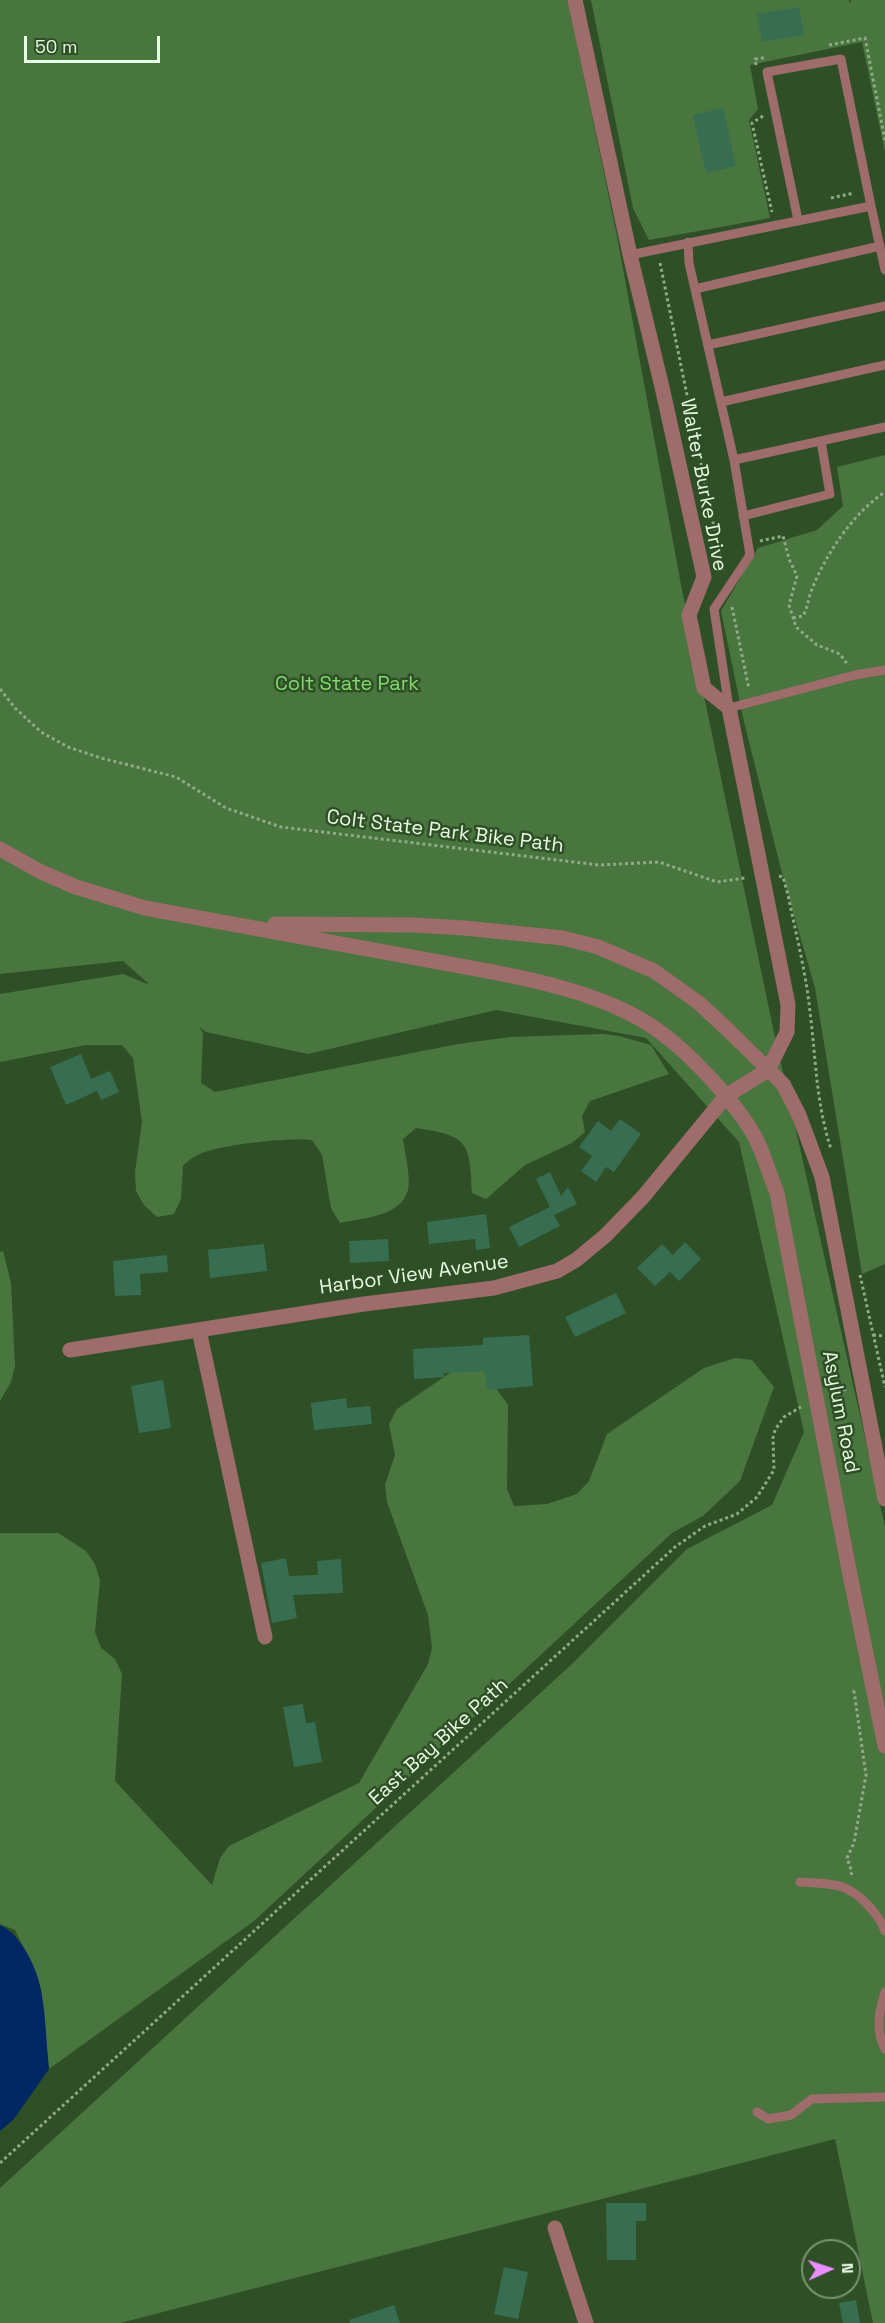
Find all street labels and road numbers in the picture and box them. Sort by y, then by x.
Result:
street label: Walter Burke Drive [675,397,731,573]
street label: Colt State Park Bike Path [325,806,565,858]
street label: Harbor View Avenue [318,1250,510,1300]
street label: Asylum Road [816,1349,864,1475]
street label: East Bay Bike Path [365,1673,513,1811]

